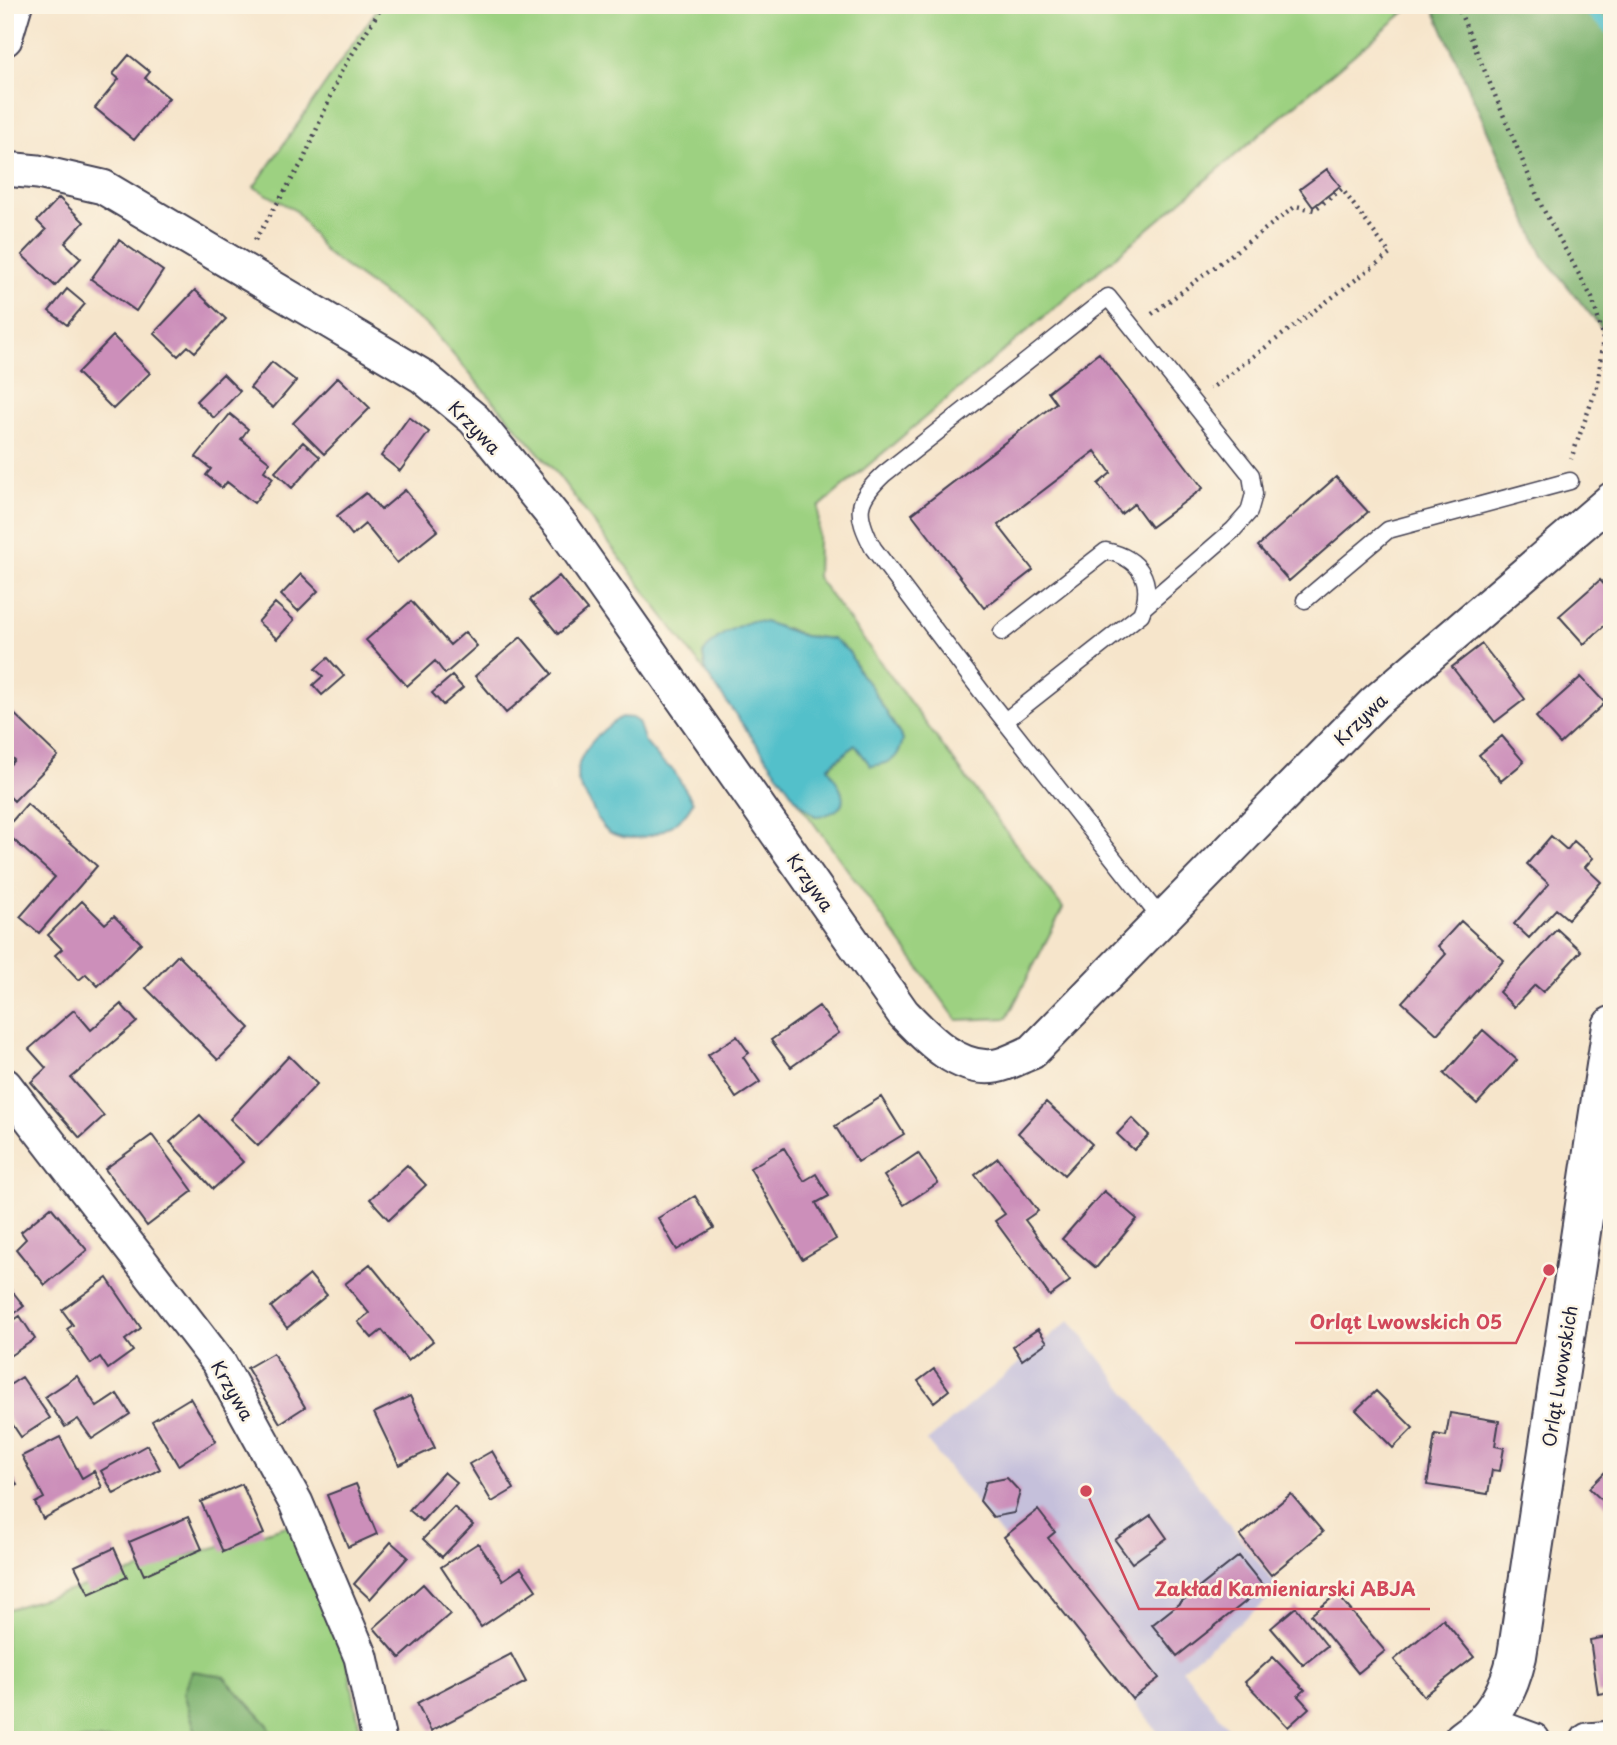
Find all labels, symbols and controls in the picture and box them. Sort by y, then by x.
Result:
street label: Krzywa [443,394,508,460]
street label: Krzywa [1327,686,1393,751]
street label: Krzywa [781,847,841,917]
callout: Orląt Lwowskich 05 [1295,1303,1516,1343]
street label: Orląt Lwowskich [1534,1303,1584,1449]
text: Orląt Lwowskich 05 [1310,1307,1502,1335]
street label: Krzywa [205,1355,261,1426]
callout: Zakład Kamieniarski ABJA [1139,1569,1430,1609]
text: Zakład Kamieniarski ABJA [1154,1574,1416,1602]

